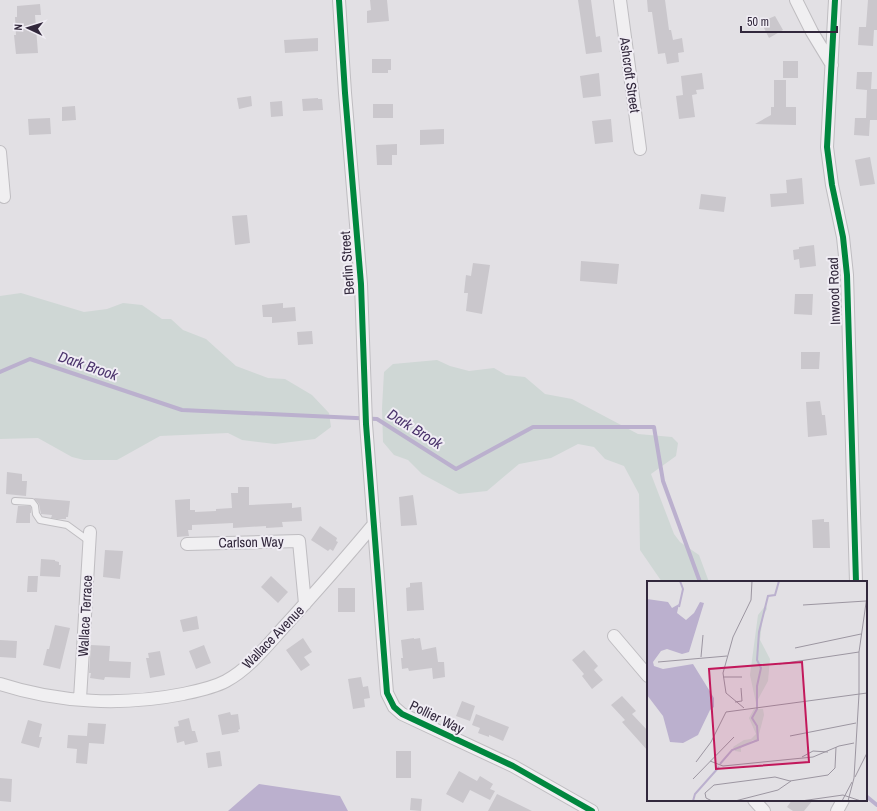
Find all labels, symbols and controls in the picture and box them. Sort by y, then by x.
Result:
north arrow [8,8,48,48]
scale bar [741,8,837,34]
text: 50 m [747,14,769,30]
text: N [11,24,25,31]
street label: Ashcroft Street [616,35,644,114]
street label: Berlin Street [336,231,358,295]
street label: Inwood Road [824,257,844,325]
water label: Dark Brook [56,346,121,386]
water label: Dark Brook [384,403,448,454]
street label: Carlson Way [218,532,284,552]
street label: Wallace Terrace [74,575,96,657]
inset map [647,581,867,801]
street label: Wallace Avenue [238,601,308,673]
street label: Pollier Way [407,696,467,738]

